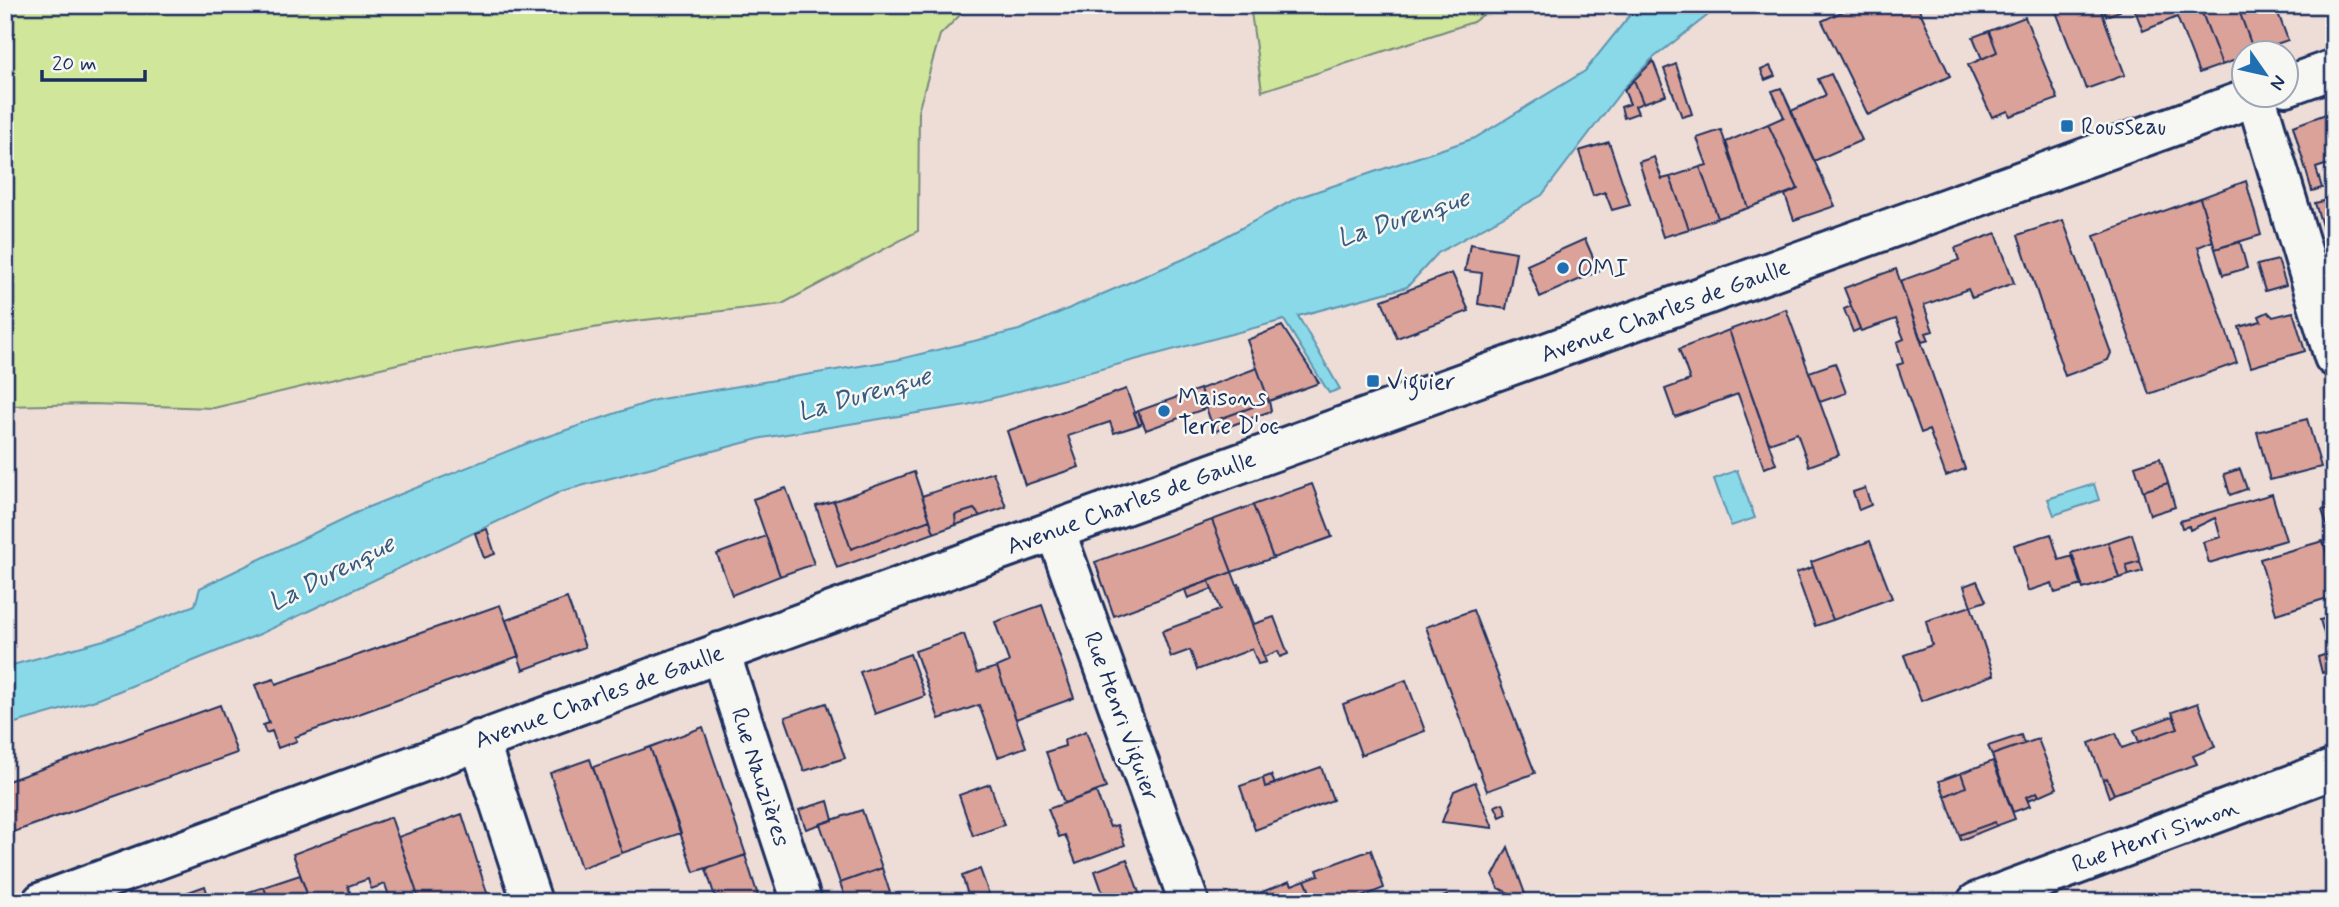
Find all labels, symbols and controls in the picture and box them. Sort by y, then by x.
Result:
scale bar [42,38,145,82]
north arrow [2230,38,2300,108]
text: 20 m [52,50,97,78]
text: N [2264,70,2292,95]
place label: Rousseau [2081,112,2166,143]
marker: Rousseau [2059,118,2075,134]
water label: La Durenque [1333,181,1475,256]
street label: Avenue Charles de Gaulle [1537,252,1794,371]
place label: OMI [1577,254,1628,285]
marker: OMI [1555,260,1571,276]
water label: La Durenque [794,359,936,430]
place label: Viguier [1387,367,1456,401]
marker: Viguier [1365,373,1381,389]
place label: Maisons Terre D'oc [1178,383,1279,442]
marker: Maisons Terre D'oc [1156,403,1172,419]
street label: Avenue Charles de Gaulle [1003,444,1260,563]
water label: La Durenque [263,527,402,620]
street label: Rue Henri Viguier [1073,628,1166,806]
street label: Avenue Charles de Gaulle [471,638,728,757]
street label: Rue Nauzières [723,704,797,851]
street label: Rue Henri Simon [2068,792,2243,881]

